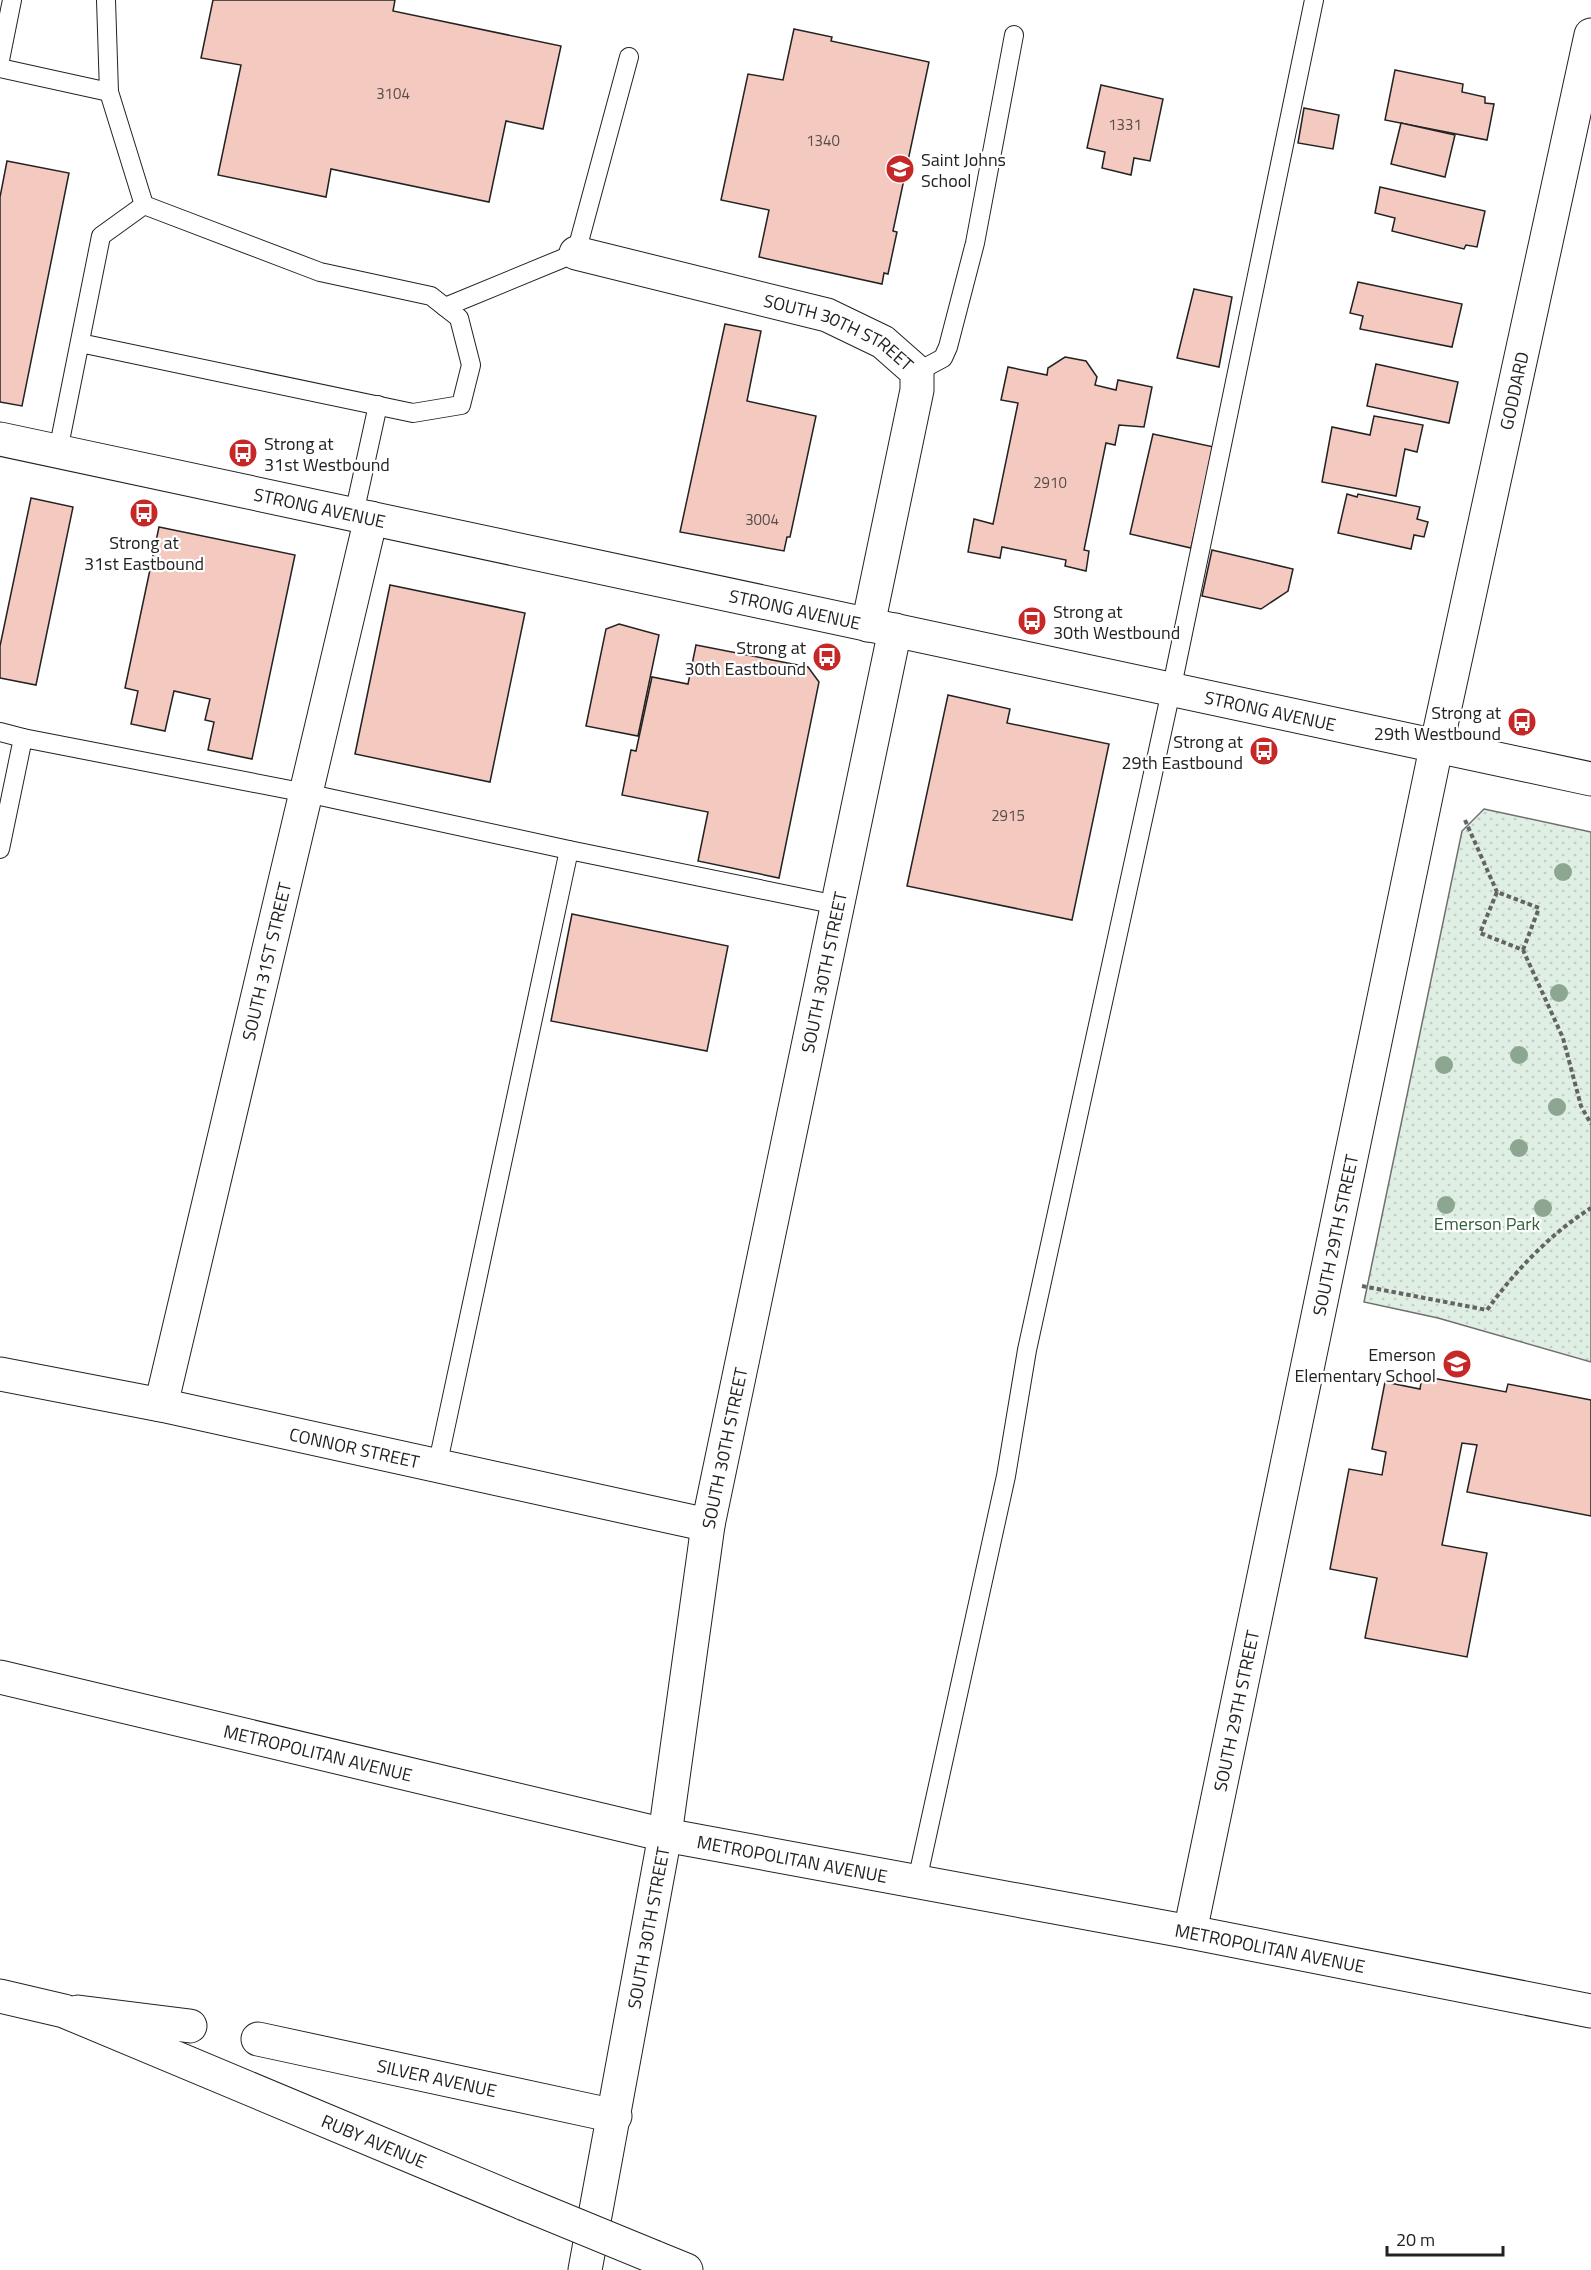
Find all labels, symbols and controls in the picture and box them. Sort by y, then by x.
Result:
house number: 3104 [376,82,410,105]
house number: 1331 [1108,113,1142,136]
house number: 1340 [806,129,840,152]
place label: Saint Johns School [921,146,1006,194]
school or university icon: Saint Johns School [884,153,916,185]
street label: SOUTH 30TH STREET [761,286,920,377]
street label: GODDARD [1492,349,1535,432]
place label: Strong at 31st Westbound [264,430,390,478]
bus stop icon: Strong at 31st Westbound [227,437,259,469]
house number: 2910 [1033,471,1067,494]
street label: STRONG AVENUE [251,480,388,535]
bus stop icon: Strong at 31st Eastbound [128,497,160,529]
house number: 3004 [745,508,779,531]
place label: Strong at 31st Eastbound [84,529,204,577]
street label: STRONG AVENUE [727,582,863,636]
place label: Strong at 30th Westbound [1053,598,1180,646]
bus stop icon: Strong at 30th Westbound [1016,605,1048,637]
place label: Strong at 30th Eastbound [685,634,807,682]
bus stop icon: Strong at 30th Eastbound [811,641,843,673]
street label: STRONG AVENUE [1202,683,1339,738]
place label: Strong at 29th Westbound [1374,699,1502,747]
bus stop icon: Strong at 29th Westbound [1506,706,1538,738]
place label: Strong at 29th Eastbound [1122,728,1244,776]
bus stop icon: Strong at 29th Eastbound [1248,735,1280,767]
house number: 2915 [991,804,1025,827]
street label: SOUTH 31ST STREET [234,879,298,1043]
street label: SOUTH 30TH STREET [793,888,854,1055]
street label: SOUTH 29TH STREET [1305,1151,1365,1318]
park label: Emerson Park [1434,1210,1541,1237]
place label: Emerson Elementary School [1294,1341,1436,1389]
school or university icon: Emerson Elementary School [1441,1348,1473,1380]
street label: SOUTH 30TH STREET [694,1364,754,1531]
street label: CONNOR STREET [287,1420,423,1475]
street label: SOUTH 29TH STREET [1206,1627,1266,1794]
street label: METROPOLITAN AVENUE [221,1717,415,1788]
street label: METROPOLITAN AVENUE [695,1828,890,1889]
street label: SOUTH 30TH STREET [620,1844,676,2011]
street label: METROPOLITAN AVENUE [1173,1916,1367,1980]
street label: SILVER AVENUE [375,2052,499,2104]
street label: RUBY AVENUE [318,2107,431,2175]
scale bar [1387,2219,1502,2257]
text: 20 m [1396,2226,1435,2253]

